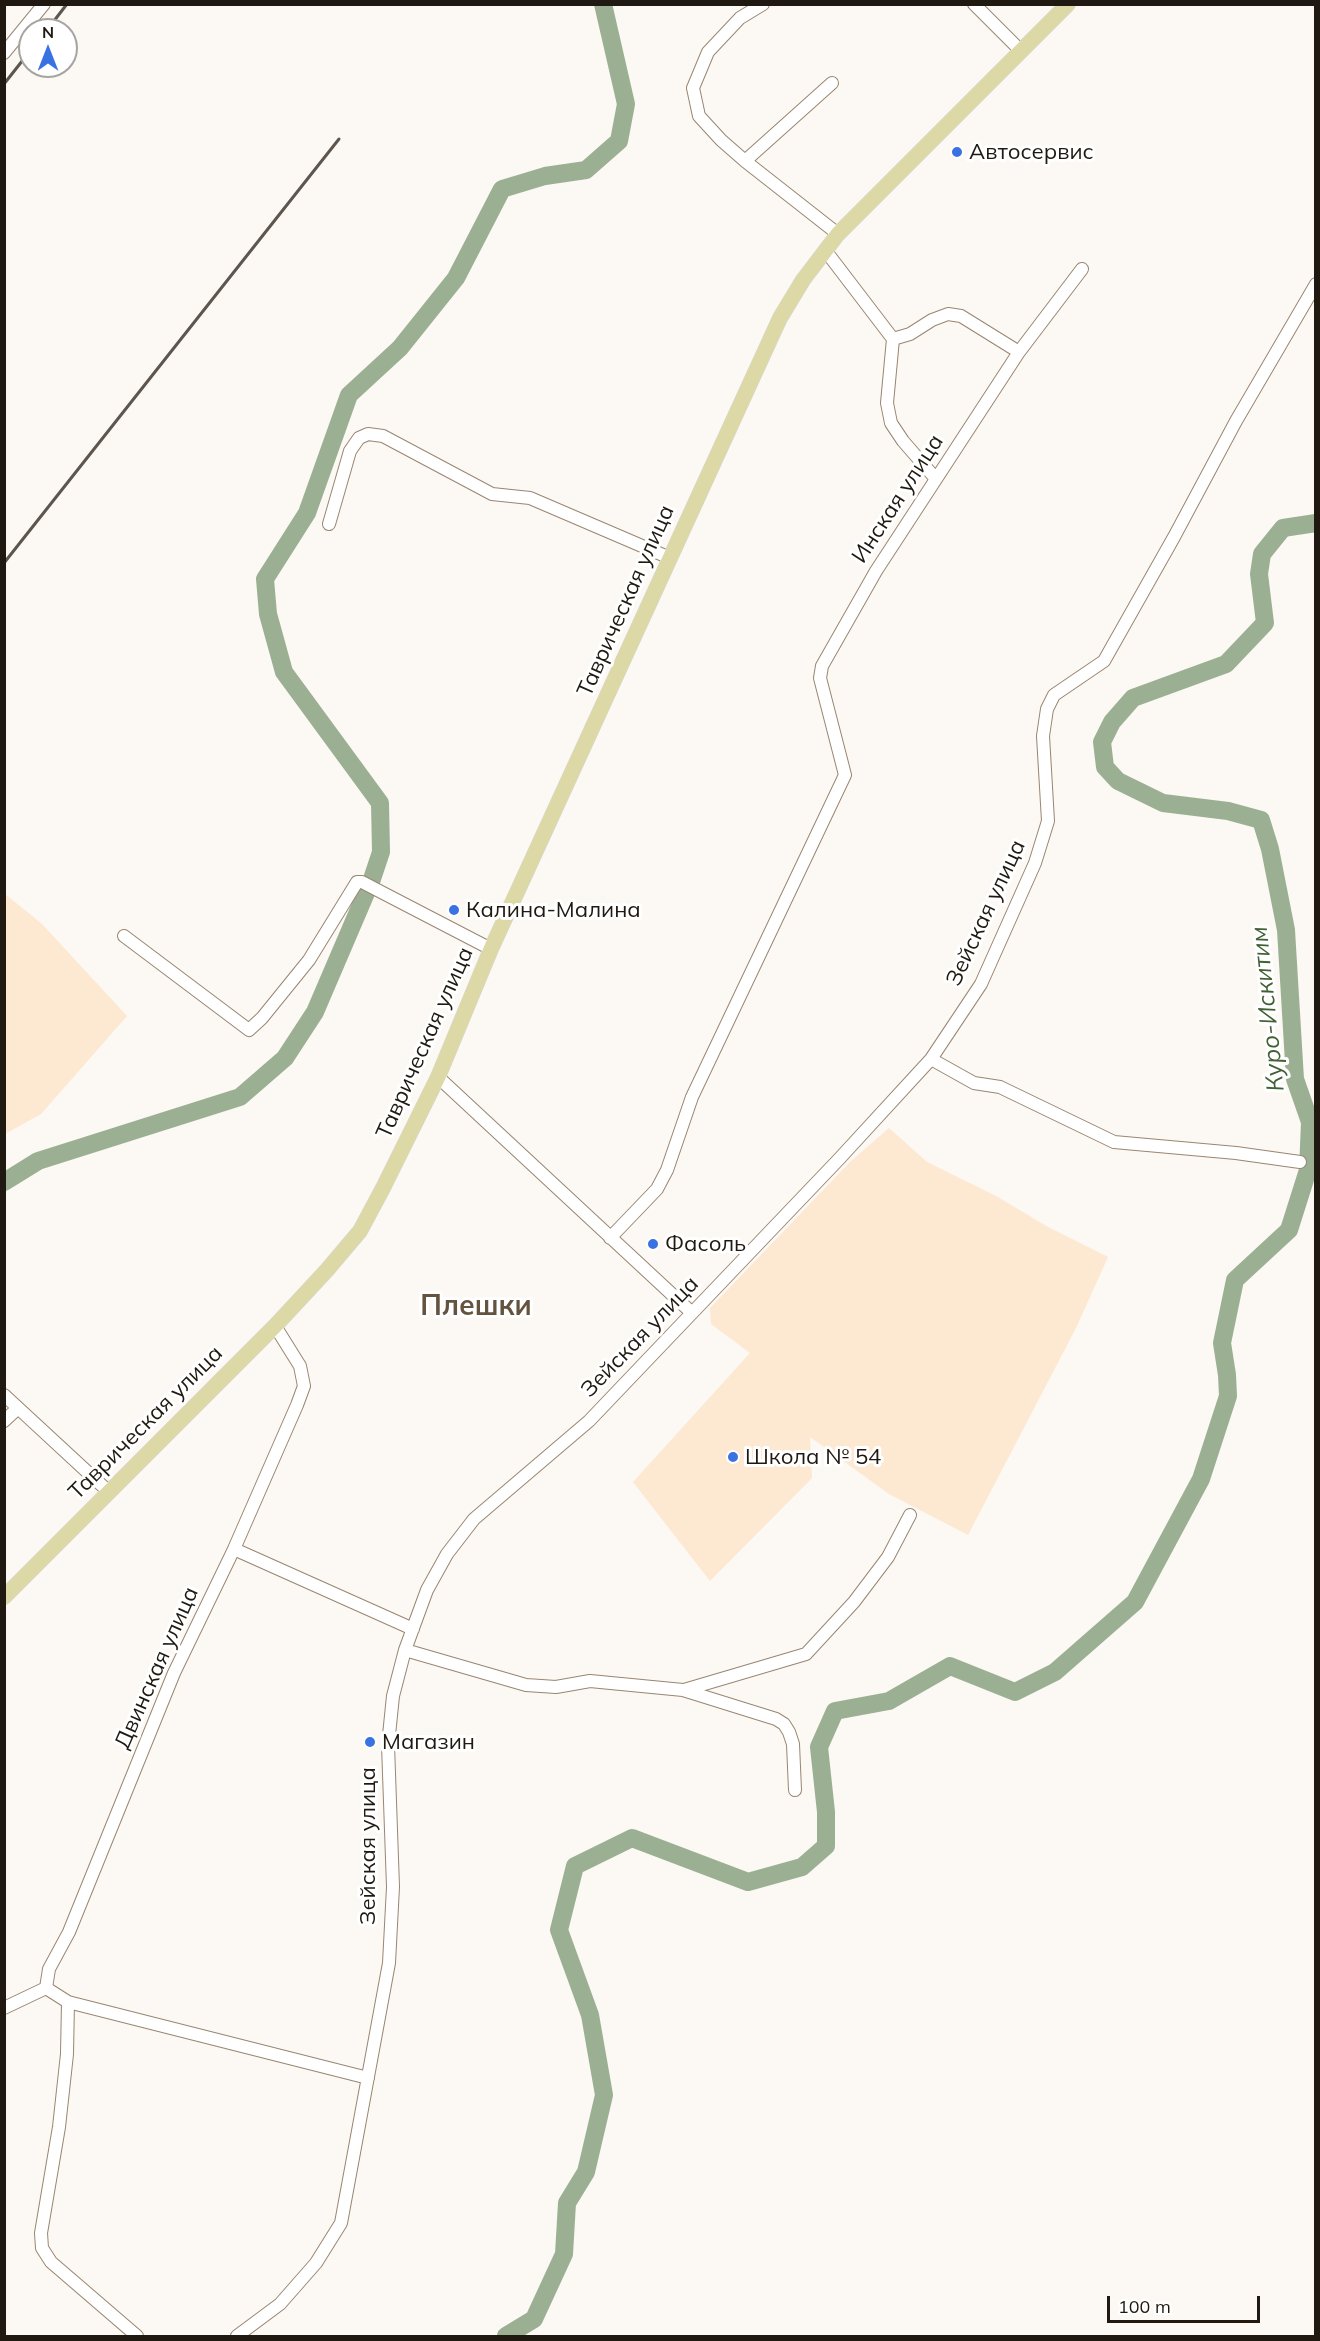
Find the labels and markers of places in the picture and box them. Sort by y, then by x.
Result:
place label: Автосервис [969,139,1094,165]
marker: Автосервис [950,145,964,159]
place label: Калина-Малина [466,897,641,923]
marker: Калина-Малина [447,903,461,917]
place label: Фасоль [665,1231,746,1257]
marker: Фасоль [646,1237,660,1251]
place label: Школа № 54 [745,1444,881,1470]
marker: Школа № 54 [726,1450,740,1464]
place label: Магазин [382,1729,475,1755]
marker: Магазин [363,1735,377,1749]

